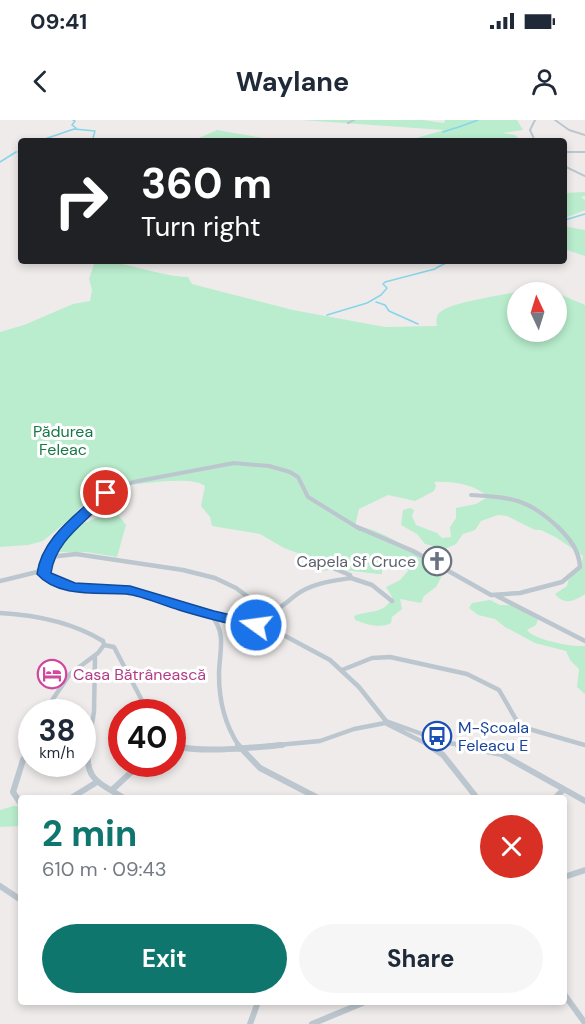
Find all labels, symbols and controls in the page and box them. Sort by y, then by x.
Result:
text: 09:41 [30,7,87,36]
text: Waylane [236,64,349,99]
icon: back [24,65,57,98]
icon: person [528,65,561,98]
text: 360 m [141,156,272,211]
icon: right [42,162,120,240]
text: Turn right [141,209,261,244]
north arrow [507,282,567,342]
map controls [507,282,567,342]
park label: Pădurea Feleac [33,421,93,460]
pin [80,467,131,518]
icon: arrive [89,476,122,509]
church icon: Capela Sf Cruce [421,545,453,577]
place label: Capela Sf Cruce [296,551,416,572]
position arrow [224,593,288,657]
hotel icon: Casa Bătrânească [36,658,68,690]
place label: Casa Bătrânească [73,664,206,685]
speed limit sign: 40 [108,699,186,777]
text: 38 [38,711,76,750]
place label: M-Școala Feleacu E [458,717,529,756]
bus stop icon: M-Școala Feleacu E [421,720,453,752]
text: km/h [39,743,75,763]
text: 2 min [42,810,137,857]
button: close [480,815,543,878]
text: 610 m · 09:43 [42,856,166,882]
button: Exit [42,924,287,993]
button: Share [299,924,543,993]

